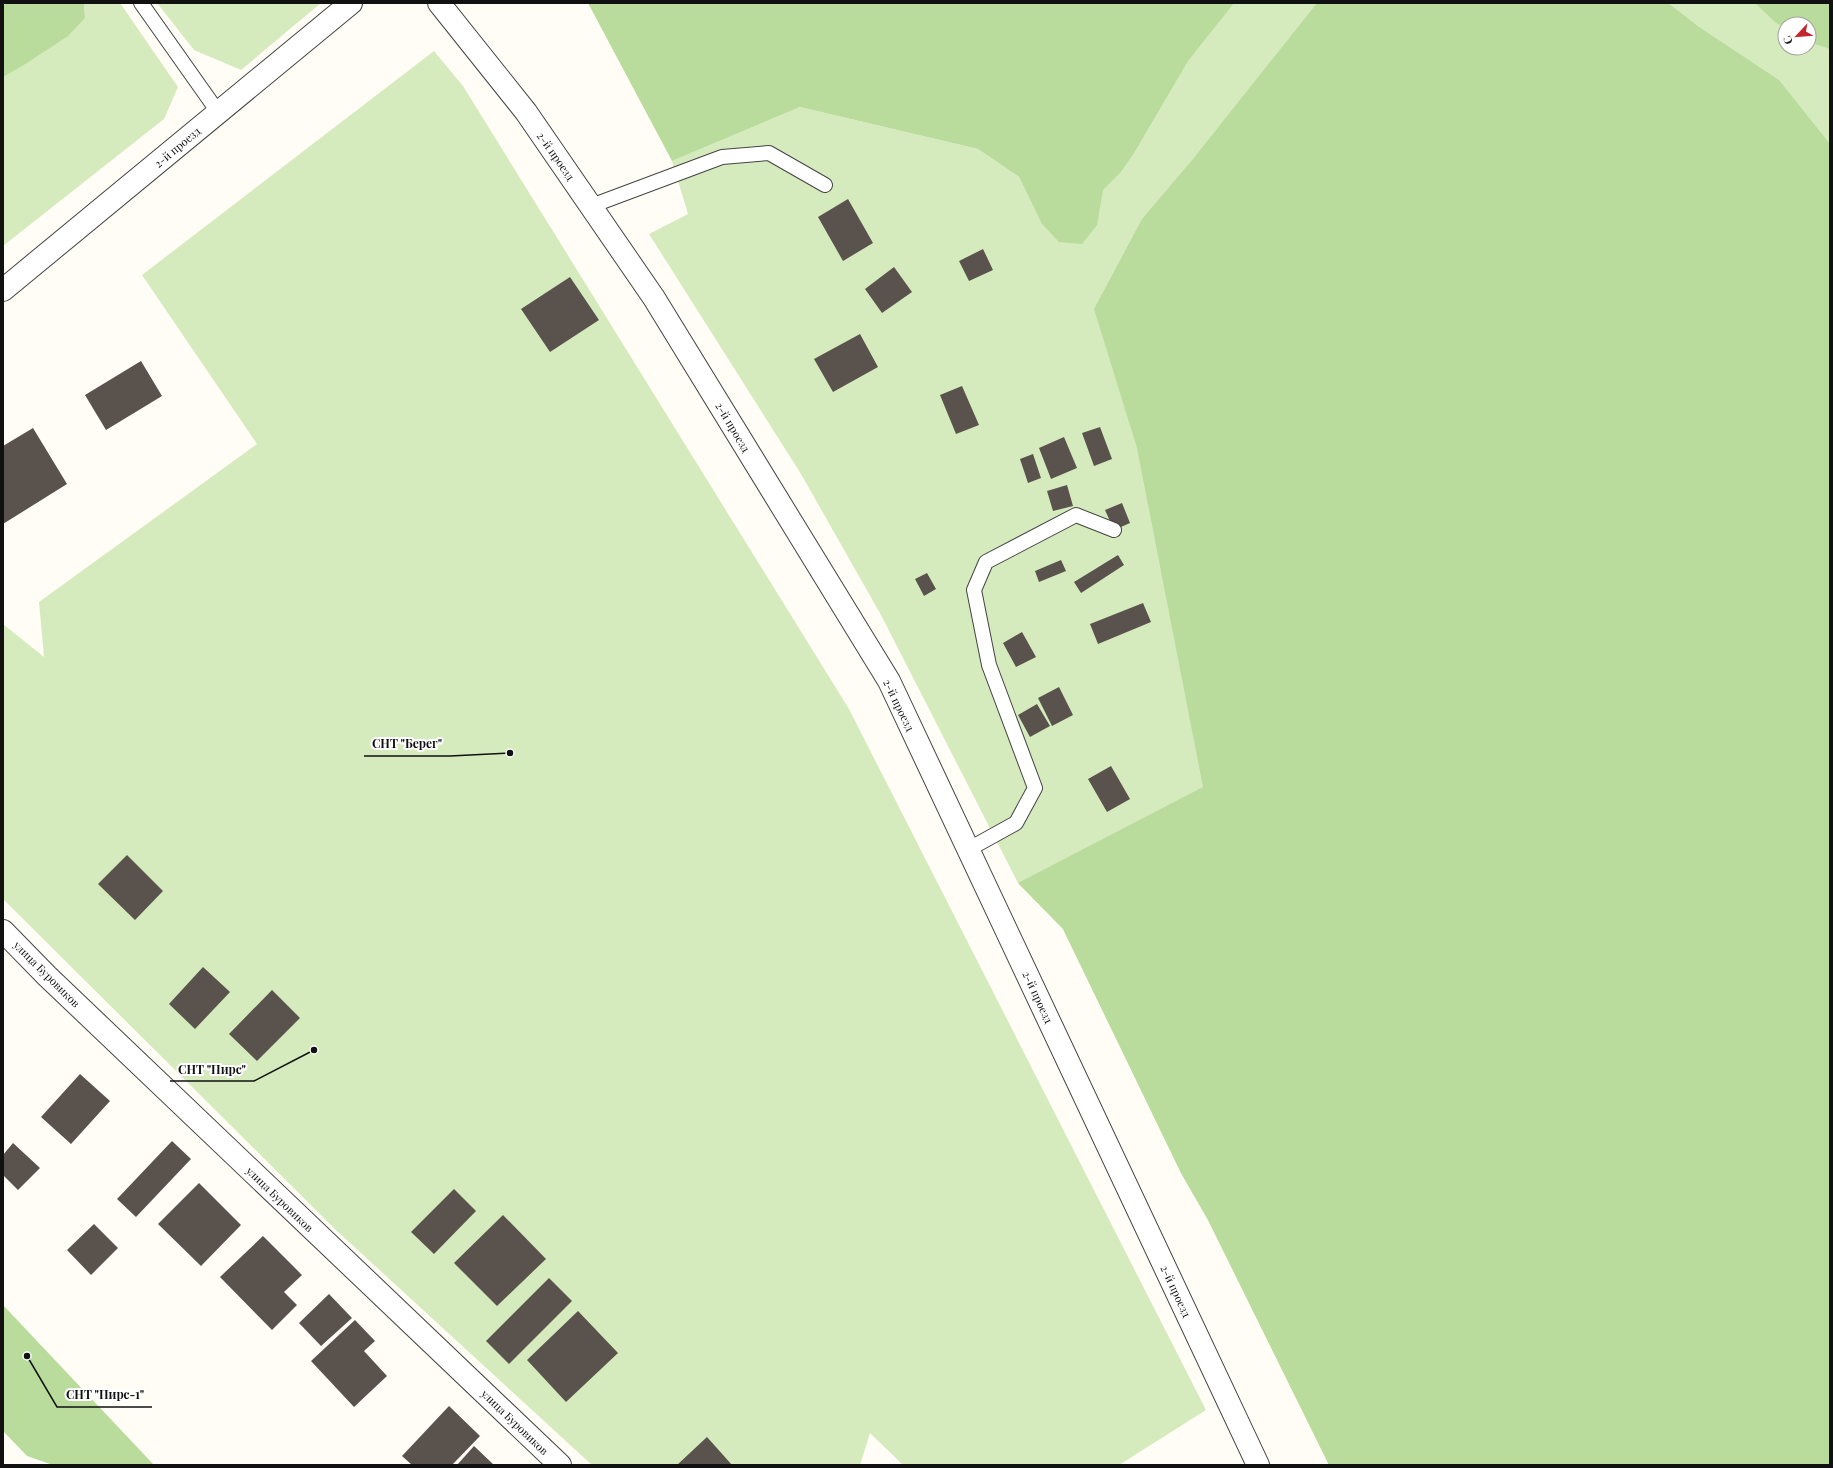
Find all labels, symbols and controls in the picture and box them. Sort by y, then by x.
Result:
north arrow [1777,16,1817,56]
text: С [1779,34,1796,47]
street label: 2-й проезд [151,123,203,171]
street label: 2-й проезд [534,129,578,183]
street label: 2-й проезд [712,399,754,455]
street label: 2-й проезд [880,677,918,734]
callout: СНТ "Берег" [364,732,450,756]
text: СНТ "Берег" [372,735,442,751]
street label: улица Буровиков [10,937,83,1010]
street label: 2-й проезд [1019,968,1057,1026]
callout: СНТ "Пирс" [170,1057,254,1081]
text: СНТ "Пирс" [178,1061,246,1077]
street label: улица Буровиков [242,1162,317,1235]
street label: 2-й проезд [1157,1262,1195,1320]
callout: СНТ "Пирс-1" [57,1383,152,1407]
street label: улица Буровиков [477,1385,552,1458]
text: СНТ "Пирс-1" [66,1386,144,1402]

